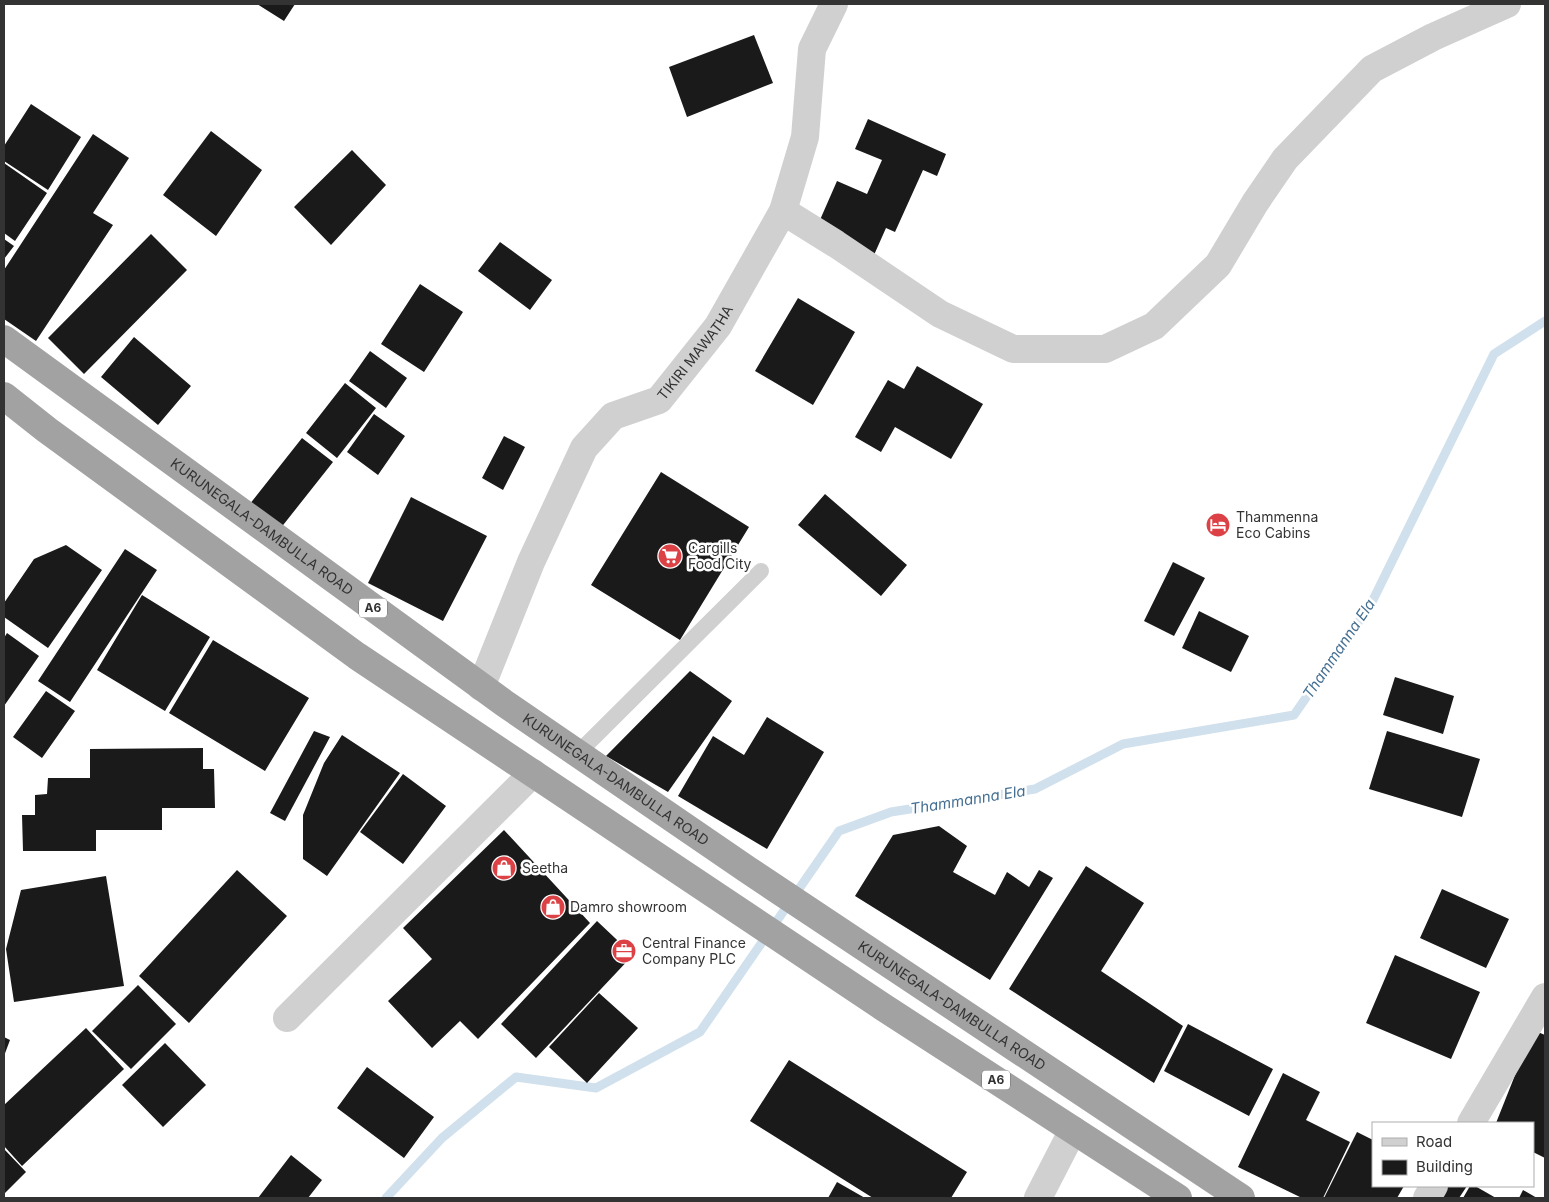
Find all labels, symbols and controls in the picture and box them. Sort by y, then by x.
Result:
street label: TIKIRI MAWATHA [653,302,736,403]
street label: KURUNEGALA-DAMBULLA ROAD [168,454,357,598]
place label: Thammenna Eco Cabins [1236,508,1318,541]
hotel icon: Thammenna Eco Cabins [1205,512,1231,538]
place label: Cargills Food City [688,539,751,572]
supermarket icon: Cargills Food City [657,543,683,569]
water label: Thammanna Ela [1298,595,1379,702]
road number: A6 [359,598,387,618]
street label: KURUNEGALA-DAMBULLA ROAD [520,710,712,849]
water label: Thammanna Ela [909,781,1027,818]
shop icon: Seetha [491,855,517,881]
place label: Seetha [522,859,568,876]
shop icon: Damro showroom [540,894,566,920]
place label: Damro showroom [570,898,687,915]
place label: Central Finance Company PLC [642,934,746,967]
street label: KURUNEGALA-DAMBULLA ROAD [855,937,1049,1074]
office icon: Central Finance Company PLC [611,938,637,964]
road number: A6 [982,1070,1010,1090]
legend [1372,1122,1534,1187]
text: Road [1416,1132,1452,1151]
text: Building [1416,1157,1473,1176]

